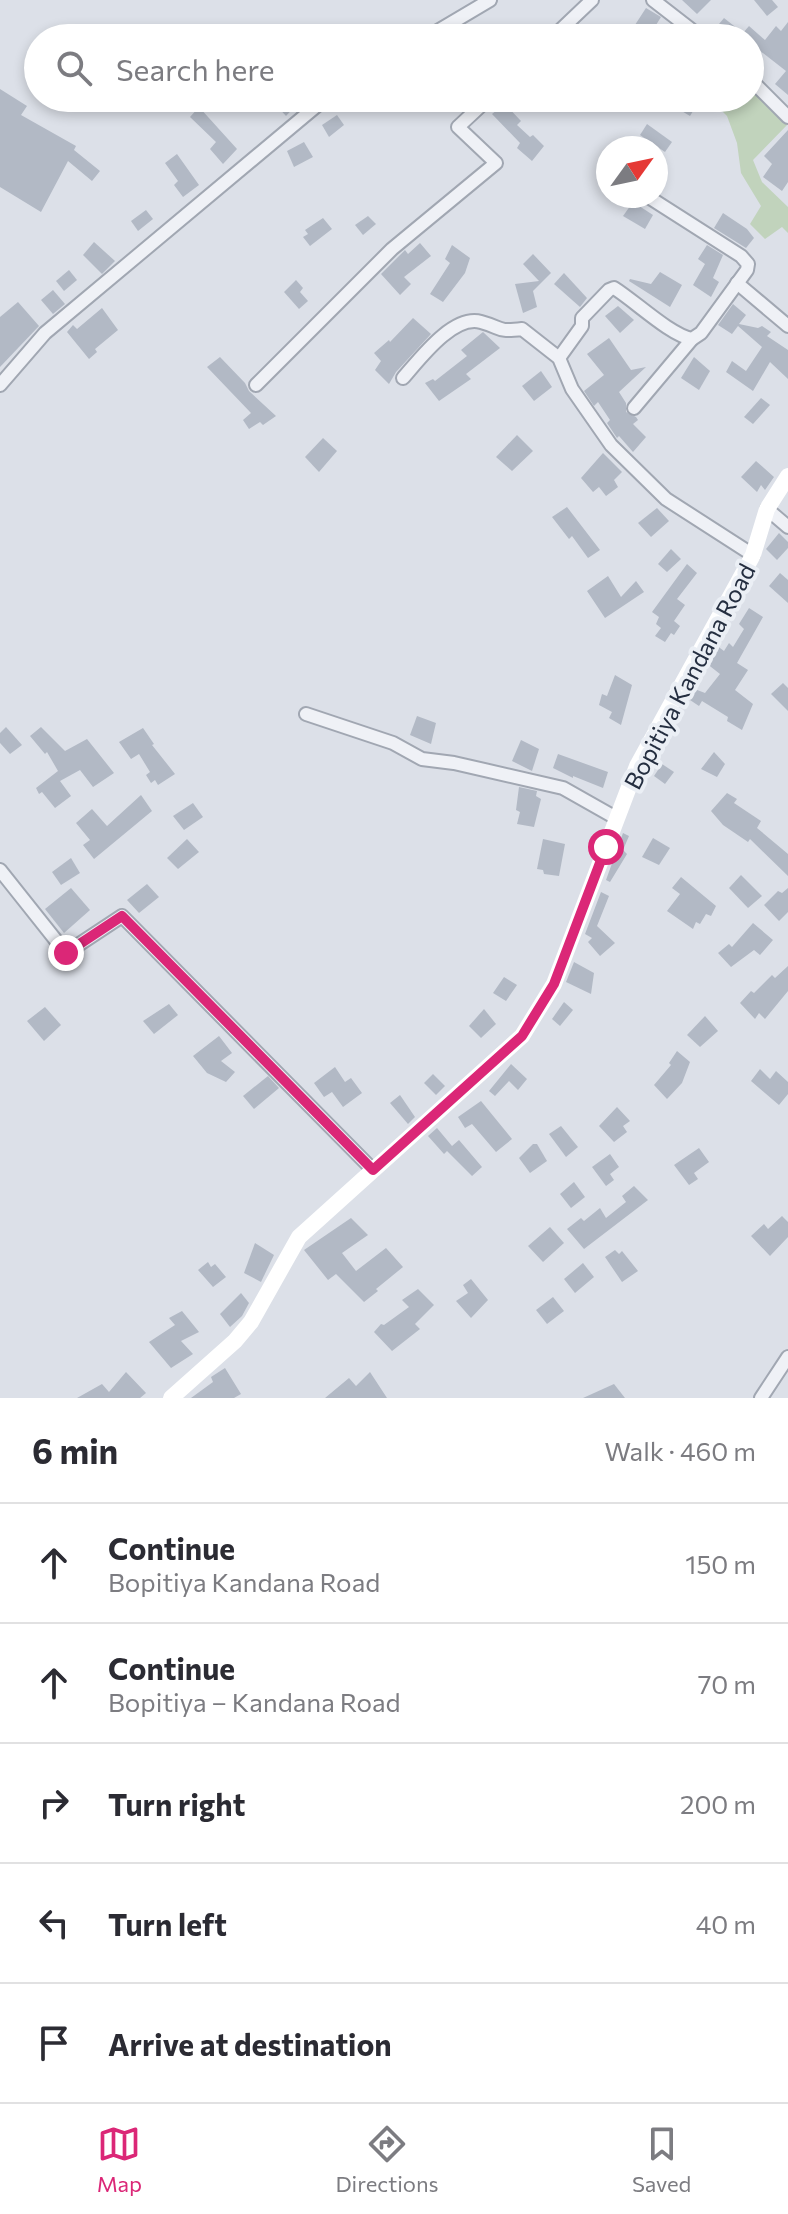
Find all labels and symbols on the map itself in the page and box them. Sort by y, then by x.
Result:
north arrow [596,136,668,208]
street label: Bopitiya Kandana Road [617,558,761,794]
route start [588,829,624,865]
route end [48,935,84,971]

